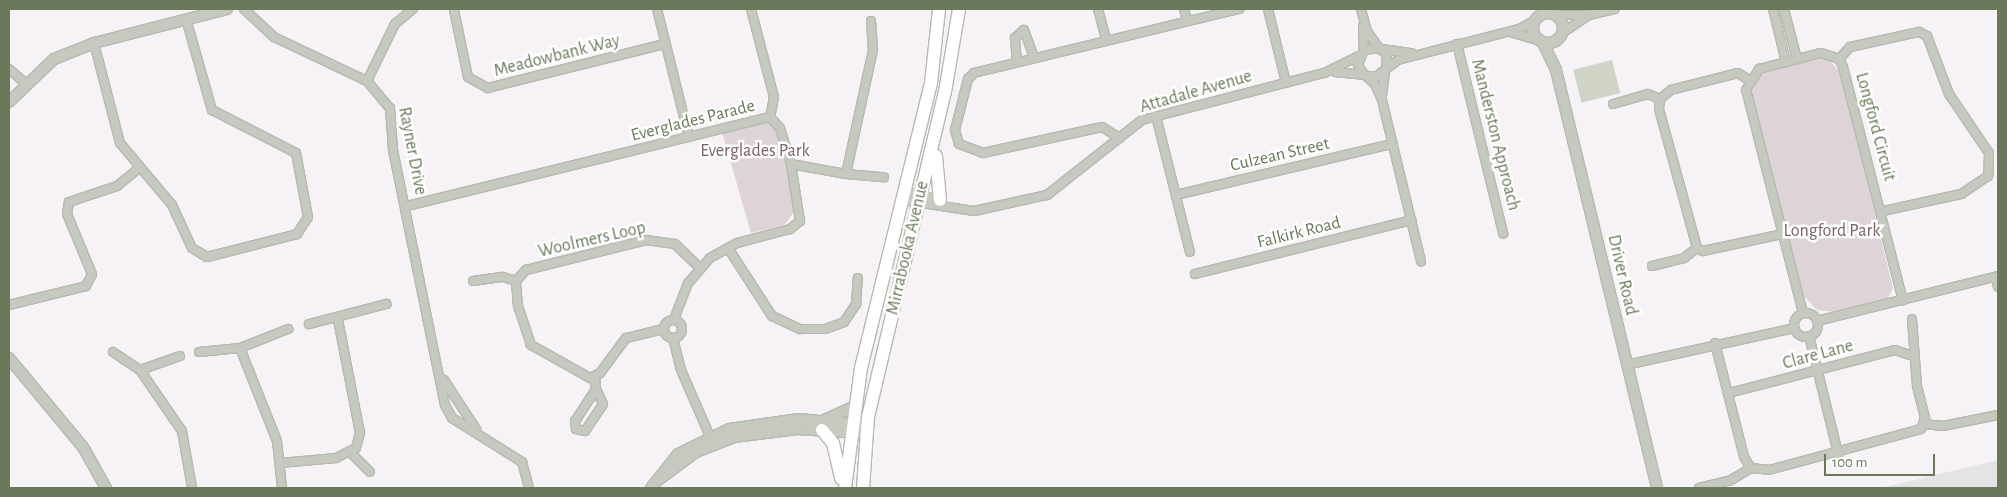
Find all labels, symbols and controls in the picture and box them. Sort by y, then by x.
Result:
street label: Meadowbank Way [492,30,622,82]
street label: Manderston Approach [1466,57,1524,213]
street label: Attadale Avenue [1137,66,1255,118]
street label: Longford Circuit [1850,70,1900,184]
street label: Everglades Parade [629,95,757,147]
street label: Rayner Drive [393,105,431,197]
street label: Culzean Street [1228,133,1332,177]
park label: Everglades Park [700,140,810,162]
street label: Mirrabooka Avenue [882,179,934,317]
street label: Falkirk Road [1255,212,1343,254]
street label: Woolmers Loop [536,217,648,263]
park label: Longford Park [1784,220,1880,242]
street label: Driver Road [1602,233,1642,317]
street label: Clare Lane [1780,335,1856,375]
scale bar [1827,444,1938,476]
text: 100 m [1832,455,1867,470]

